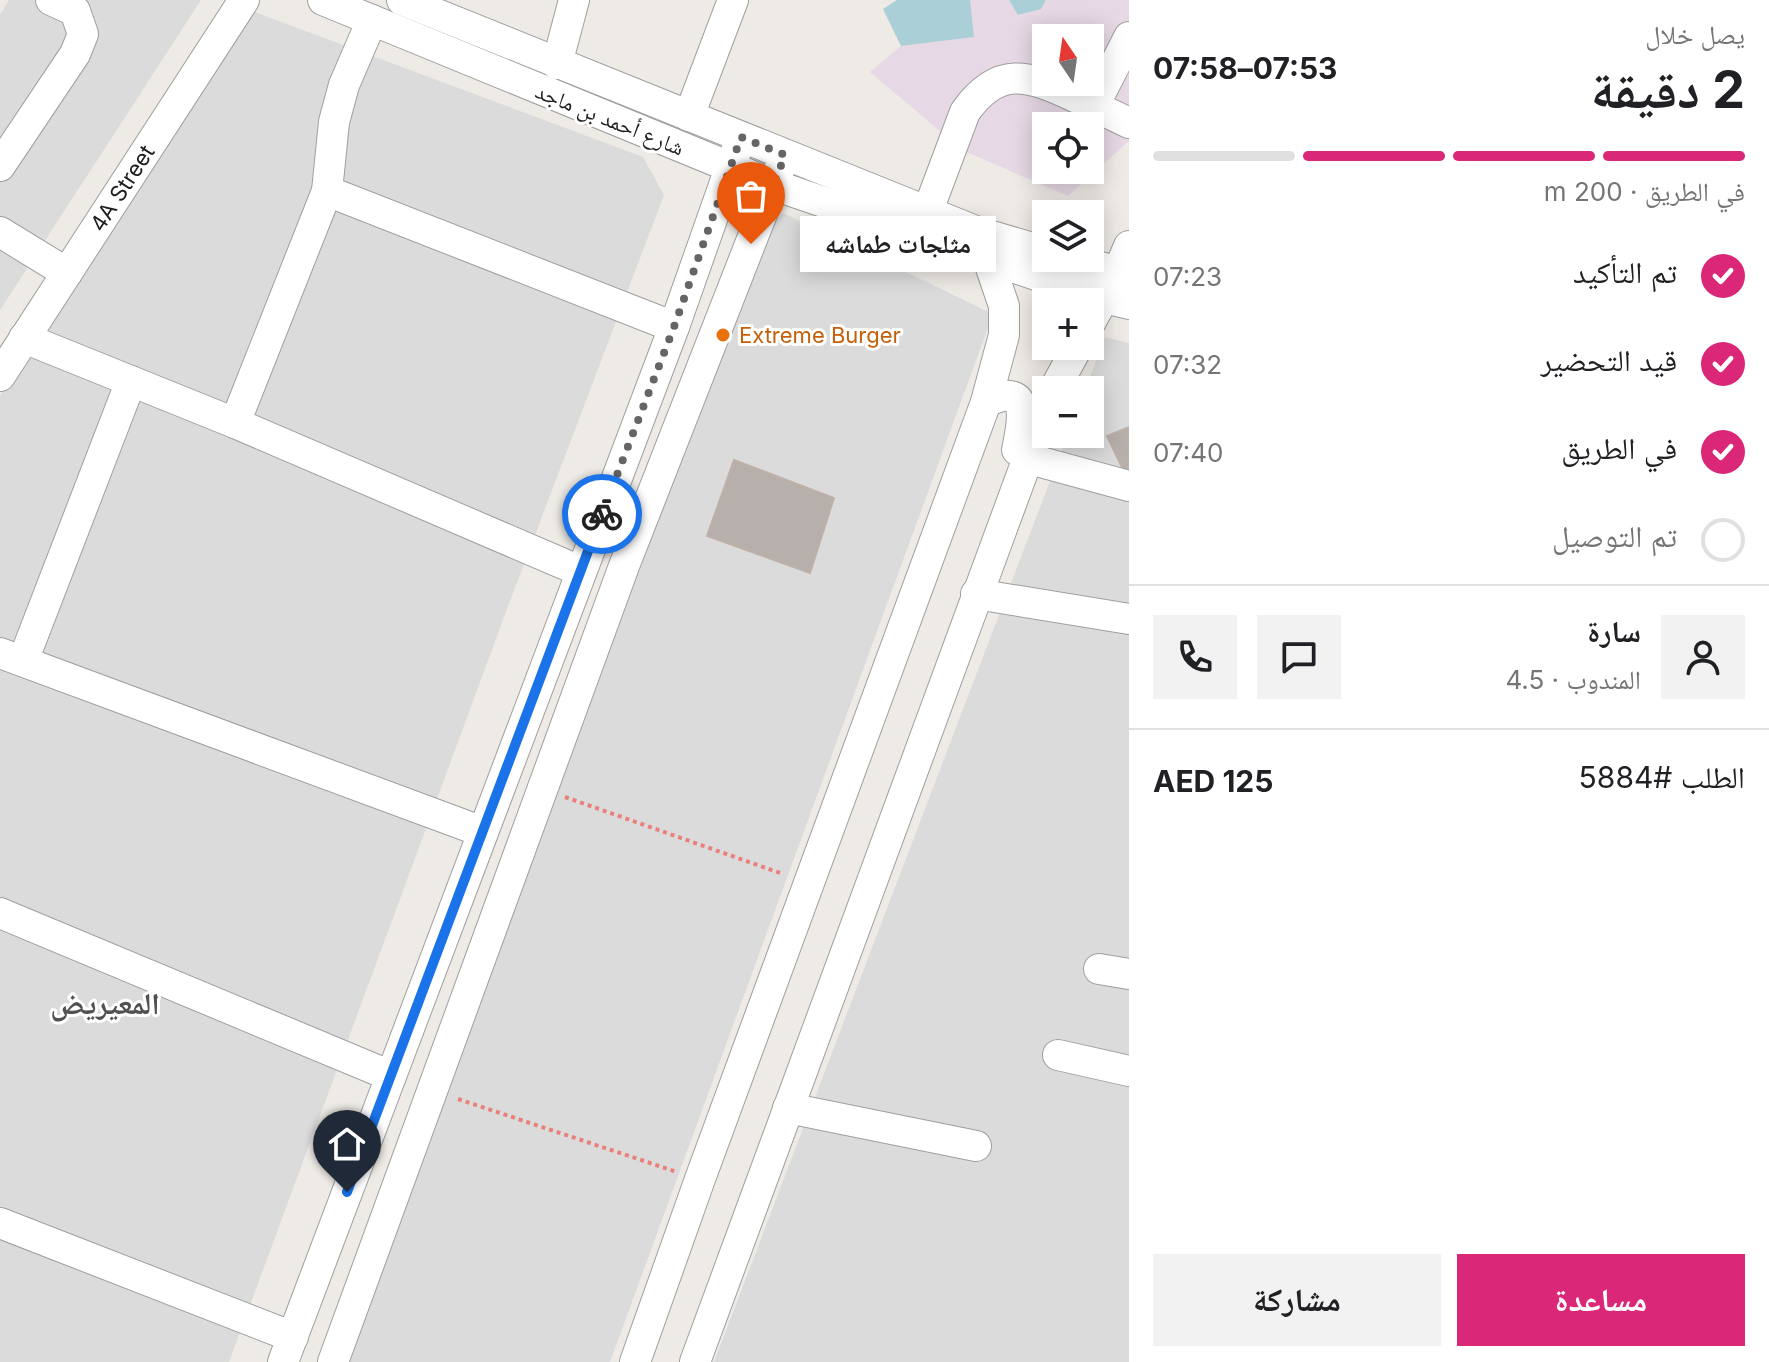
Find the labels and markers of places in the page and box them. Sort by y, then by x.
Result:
pin [717,162,785,244]
callout: مثلجات طماشه [799,216,995,272]
place label: Extreme Burger [739,322,901,348]
marker: Extreme Burger [714,326,732,344]
pin [313,1110,381,1192]

